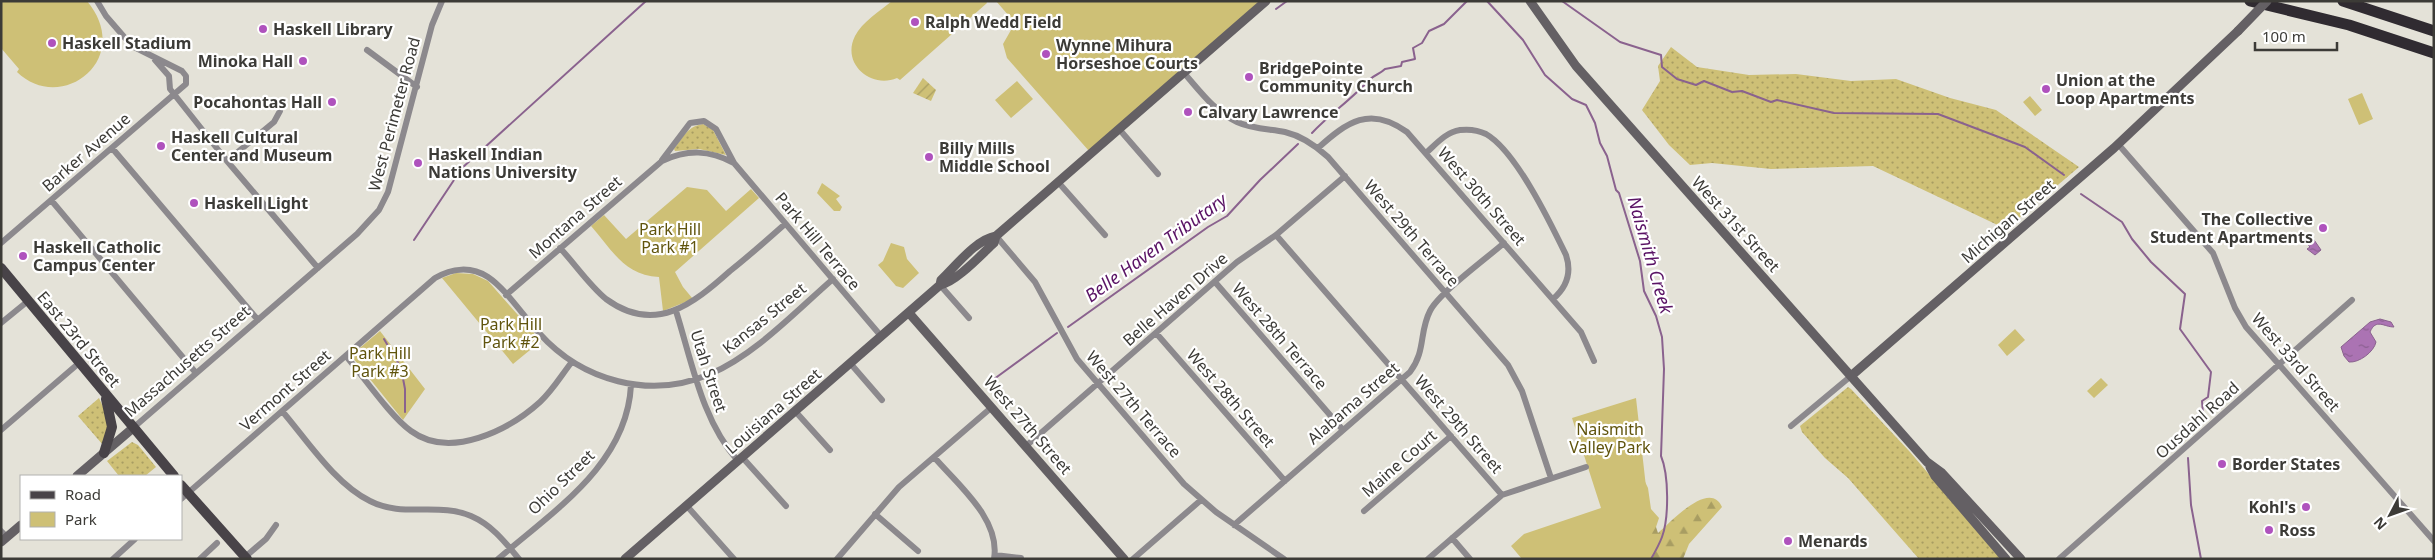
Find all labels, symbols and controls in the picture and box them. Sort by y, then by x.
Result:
place label: Ralph Wedd Field [925,11,1062,33]
marker: Ralph Wedd Field [909,16,921,28]
place label: Haskell Library [273,18,393,40]
scale bar [2255,20,2338,52]
marker: Haskell Library [257,23,269,35]
text: 100 m [2262,26,2306,46]
place label: Haskell Stadium [62,32,191,54]
place label: Wynne Mihura Horseshoe Courts [1056,34,1198,74]
street label: West Perimeter Road [363,35,425,193]
marker: Haskell Stadium [46,37,58,49]
marker: Wynne Mihura Horseshoe Courts [1040,48,1052,60]
place label: Minoka Hall [198,50,293,72]
marker: Minoka Hall [297,55,309,67]
place label: BridgePointe Community Church [1259,57,1413,97]
place label: Union at the Loop Apartments [2056,69,2195,109]
marker: BridgePointe Community Church [1243,71,1255,83]
marker: Union at the Loop Apartments [2040,83,2052,95]
place label: Pocahontas Hall [193,91,322,113]
marker: Pocahontas Hall [326,96,338,108]
place label: Calvary Lawrence [1198,101,1339,123]
marker: Calvary Lawrence [1182,106,1194,118]
street label: Barker Avenue [37,107,135,197]
place label: Haskell Cultural Center and Museum [171,126,332,166]
place label: Billy Mills Middle School [939,137,1050,177]
marker: Haskell Cultural Center and Museum [155,140,167,152]
street label: West 30th Street [1433,142,1531,250]
place label: Haskell Indian Nations University [428,143,578,183]
marker: Billy Mills Middle School [923,151,935,163]
marker: Haskell Indian Nations University [412,157,424,169]
street label: Montana Street [524,170,626,264]
street label: West 31st Street [1687,171,1785,277]
street label: Michigan Street [1956,174,2060,268]
street label: West 29th Terrace [1360,175,1464,291]
street label: Park Hill Terrace [770,187,866,295]
water label: Belle Haven Tributary [1079,187,1233,307]
place label: Haskell Light [204,192,308,214]
water label: Naismith Creek [1623,193,1679,317]
marker: Haskell Light [188,197,200,209]
place label: The Collective Student Apartments [2150,208,2313,248]
park label: Park Hill Park #1 [639,218,701,258]
marker: The Collective Student Apartments [2317,222,2329,234]
place label: Haskell Catholic Campus Center [33,236,161,276]
street label: Belle Haven Drive [1118,247,1232,351]
marker: Haskell Catholic Campus Center [17,250,29,262]
street label: Kansas Street [717,277,811,359]
street label: West 28th Terrace [1228,278,1332,394]
street label: East 23rd Street [32,286,126,392]
street label: Massachusetts Street [119,300,255,422]
street label: West 33rd Street [2247,308,2345,416]
park label: Park Hill Park #2 [480,313,542,353]
street label: Utah Street [685,327,733,415]
park label: Park Hill Park #3 [349,342,411,382]
street label: Vermont Street [235,344,335,436]
street label: West 28th Street [1182,344,1280,452]
street label: West 27th Terrace [1082,346,1186,462]
street label: Alabama Street [1302,357,1404,449]
street label: Louisiana Street [720,363,826,459]
street label: West 29th Street [1410,370,1508,478]
street label: West 27th Street [979,371,1077,479]
street label: Ousdahl Road [2150,377,2244,463]
park label: Naismith Valley Park [1569,418,1651,458]
street label: Maine Court [1357,424,1441,502]
street label: Ohio Street [523,444,599,519]
place label: Border States [2232,453,2340,475]
marker: Border States [2216,458,2228,470]
legend [20,475,182,540]
text: Road [65,484,101,504]
north arrow [2365,490,2415,540]
place label: Kohl's [2248,496,2296,518]
marker: Kohl's [2300,501,2312,513]
text: Park [65,509,97,529]
text: N [2369,513,2391,534]
place label: Ross [2279,519,2316,541]
marker: Ross [2263,524,2275,536]
place label: Menards [1798,530,1868,552]
marker: Menards [1782,535,1794,547]

